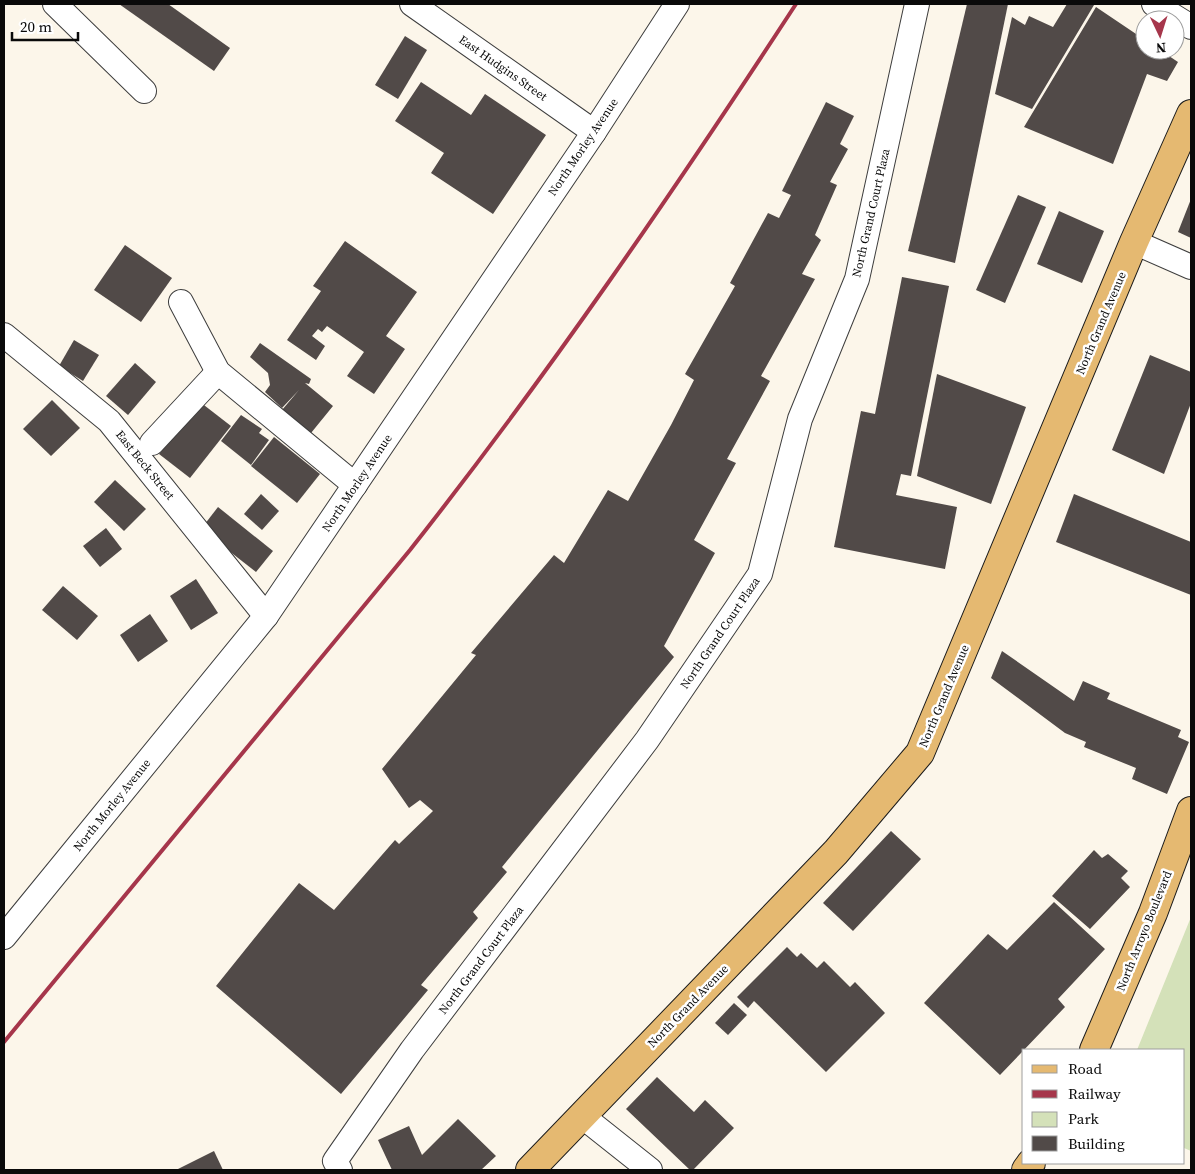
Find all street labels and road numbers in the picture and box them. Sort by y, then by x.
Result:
street label: East Hudgins Street [456,32,550,104]
street label: North Morley Avenue [544,95,622,199]
street label: North Grand Court Plaza [848,146,894,279]
street label: North Grand Avenue [1072,269,1130,377]
street label: East Beck Street [112,427,178,503]
street label: North Morley Avenue [318,431,396,535]
street label: North Grand Court Plaza [677,573,764,692]
street label: North Grand Avenue [915,642,973,750]
street label: North Morley Avenue [70,755,154,855]
street label: North Arroyo Boulevard [1113,868,1176,994]
street label: North Grand Court Plaza [435,902,528,1017]
street label: North Grand Avenue [644,961,732,1051]

